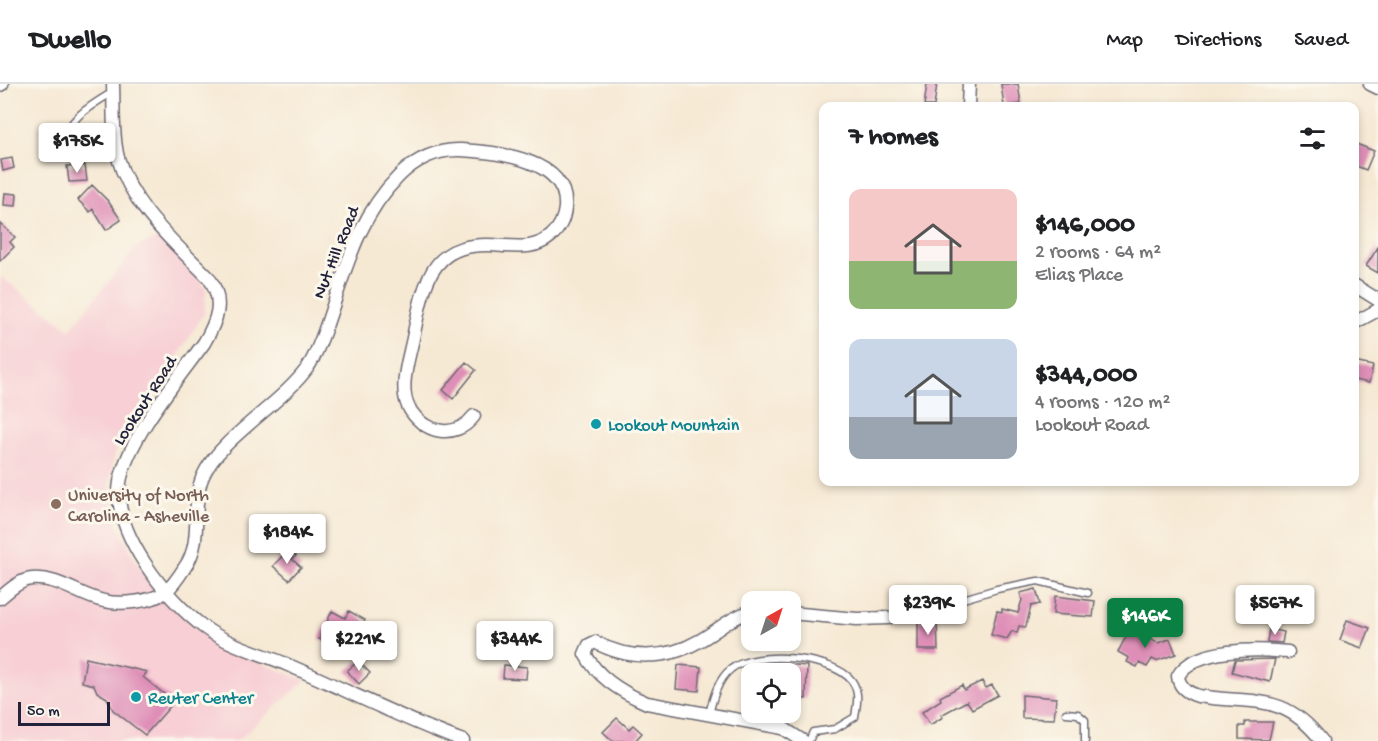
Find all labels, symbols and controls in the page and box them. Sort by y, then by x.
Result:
text: Dwello [30,25,111,58]
text: Map [1106,29,1143,54]
text: Directions [1176,29,1261,54]
text: Saved [1294,29,1348,54]
icon: filters [1296,122,1329,155]
pin: $175K [35,123,119,174]
text: 7 homes [849,123,938,154]
text: $175K [53,131,102,154]
street label: Nut Hill Road [309,202,366,302]
text: $146,000 [1035,211,1135,242]
icon: home [897,213,969,285]
text: 2 rooms · 64 m² [1035,242,1161,265]
text: Elias Place [1035,265,1123,288]
street label: Lookout Road [110,352,183,450]
text: $344,000 [1035,361,1137,392]
icon: home [897,363,969,435]
text: 4 rooms · 120 m² [1035,392,1170,415]
text: Lookout Road [1035,415,1148,438]
place label: Lookout Mountain [608,416,740,437]
marker: Lookout Mountain [589,417,603,431]
place label: University of North Carolina - Asheville [68,486,210,528]
marker: University of North Carolina - Asheville [49,497,63,511]
pin: $184K [245,514,329,565]
text: $184K [263,522,311,545]
pin: $239K [886,585,970,636]
pin: $567K [1233,585,1317,636]
north arrow [741,591,801,651]
map controls [741,591,801,723]
text: $239K [903,593,953,616]
text: $567K [1249,593,1301,616]
pin: $146K [1103,598,1187,649]
text: $146K [1121,606,1169,629]
pin: $221K [317,621,401,672]
pin: $344K [473,621,557,672]
text: $221K [335,629,383,652]
text: $344K [490,629,540,652]
button: locate [741,663,801,723]
place label: Reuter Center [148,689,255,710]
marker: Reuter Center [129,690,143,704]
scale bar [18,699,110,726]
text: 50 m [27,703,60,722]

